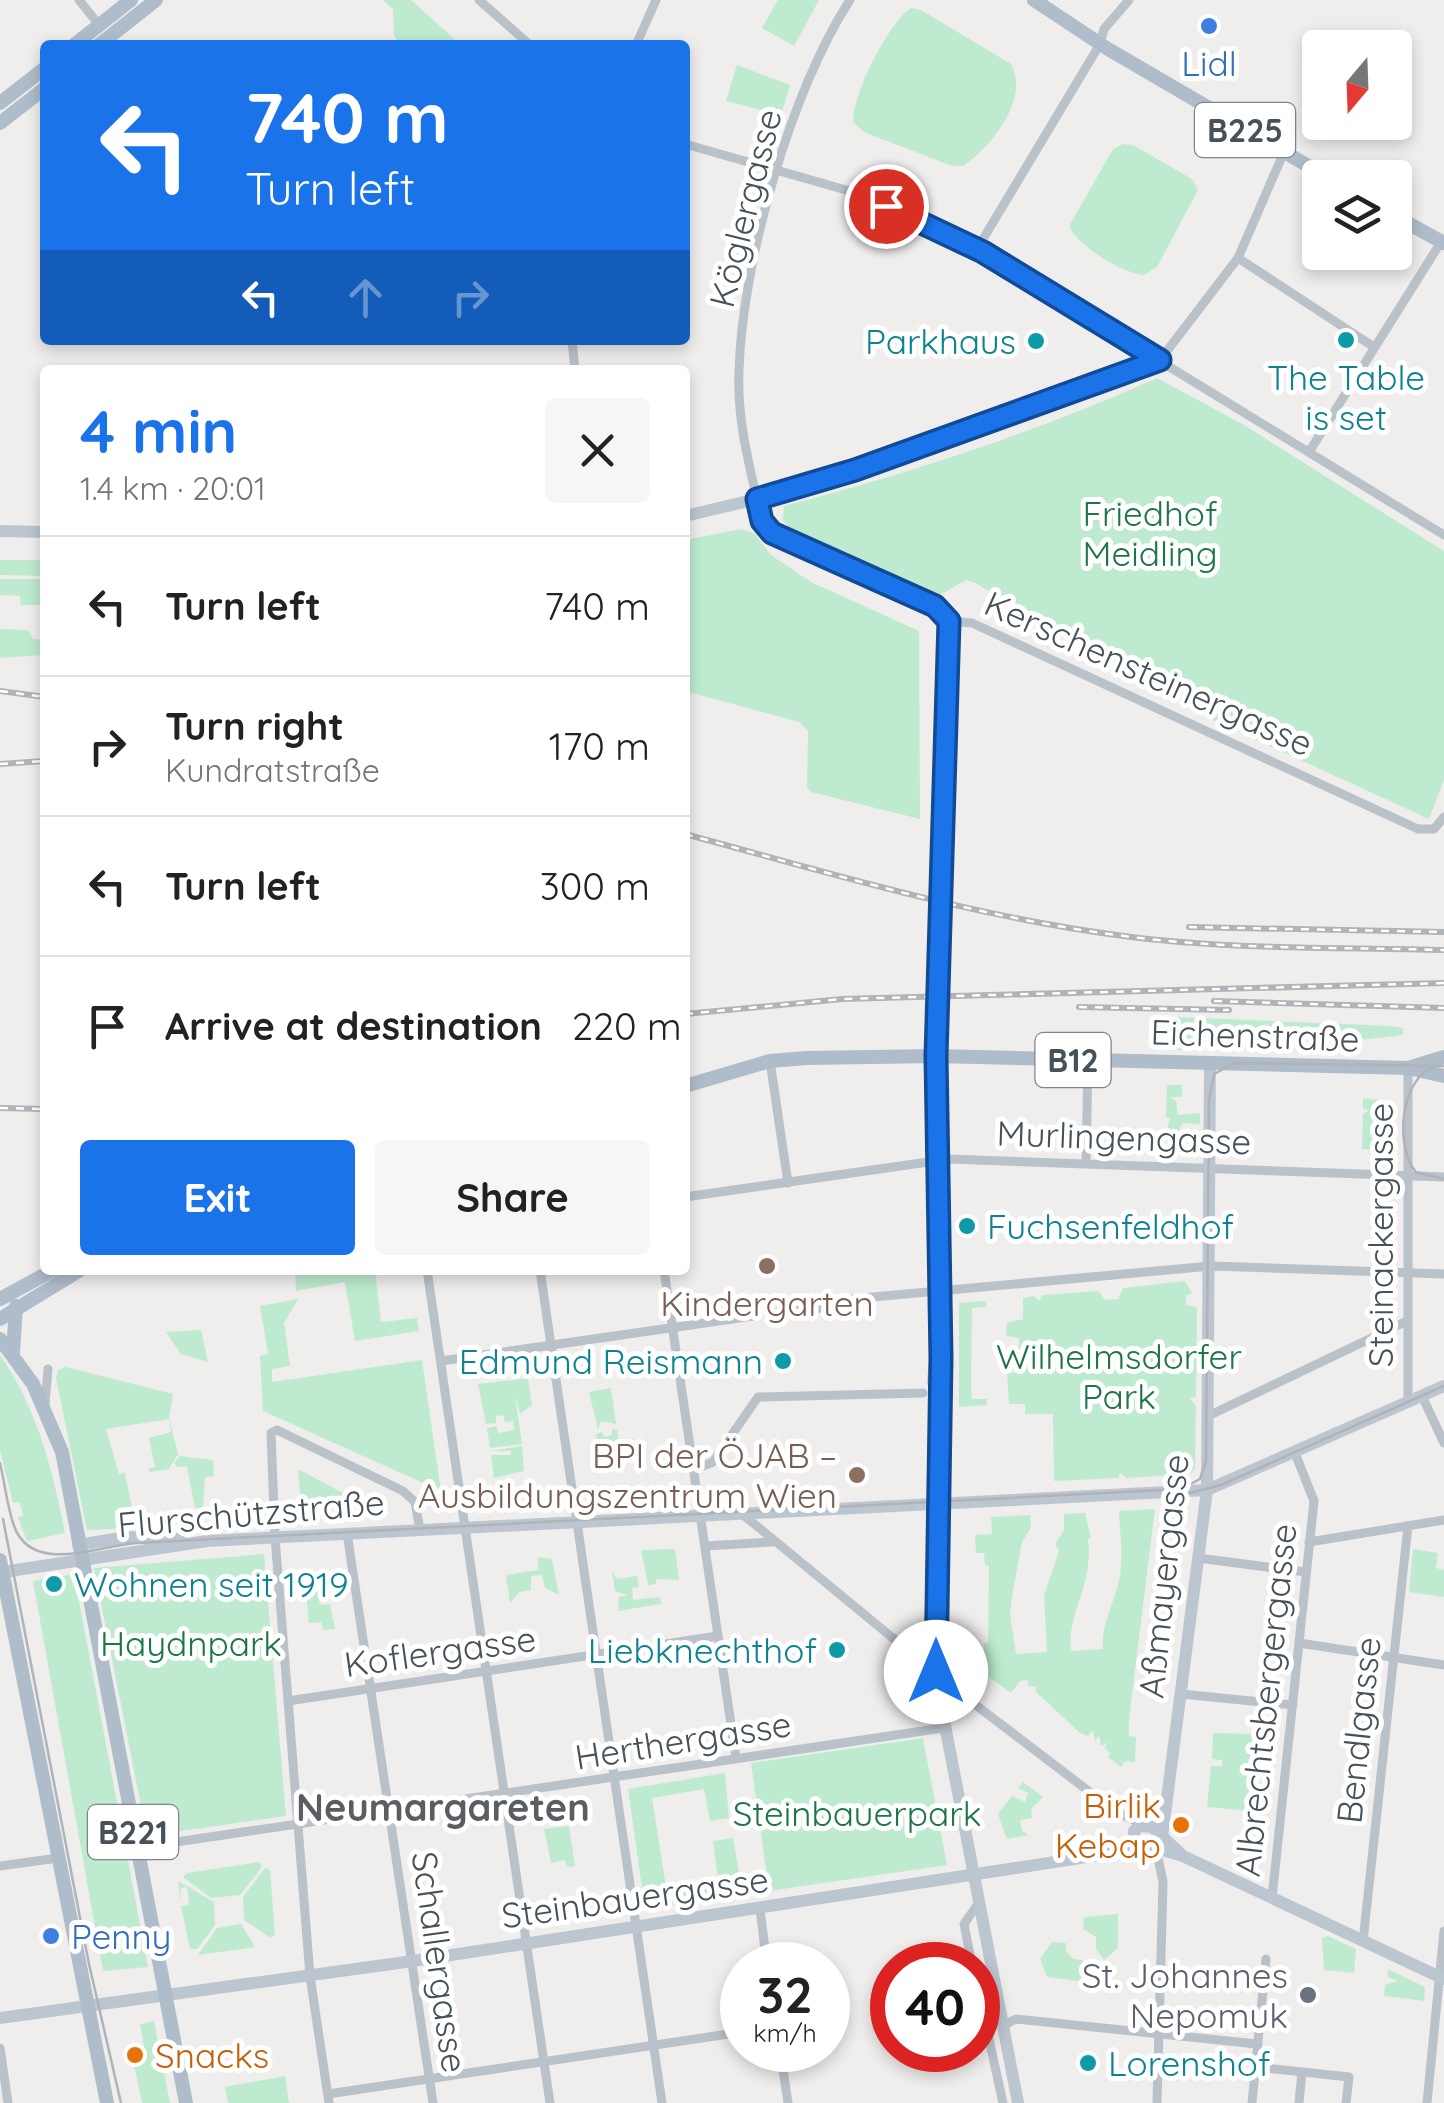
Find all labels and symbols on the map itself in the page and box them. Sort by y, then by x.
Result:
marker: Lidl [1198,15,1220,37]
north arrow [1302,30,1412,140]
place label: Lidl [1181,41,1237,85]
road number: B225 [1195,103,1295,157]
street label: Köglergasse [699,104,791,312]
pin [844,164,929,249]
place label: Parkhaus [865,319,1016,363]
marker: The Table is set [1335,329,1357,351]
marker: Parkhaus [1025,330,1047,352]
place label: The Table is set [1267,355,1425,439]
park label: Friedhof Meidling [1082,491,1218,575]
street label: Kerschensteinergasse [978,581,1320,765]
street label: Eichenstraße [1150,1009,1360,1061]
road number: B12 [1036,1033,1110,1087]
street label: Steinackergasse [1358,1103,1402,1367]
street label: Murlingengasse [996,1111,1252,1163]
place label: Fuchsenfeldhof [987,1204,1234,1248]
marker: Fuchsenfeldhof [956,1215,978,1237]
marker: Kindergarten [756,1255,778,1277]
place label: Kindergarten [660,1281,874,1325]
park label: Wilhelmsdorfer Park [996,1334,1242,1418]
place label: Edmund Reismann [459,1339,763,1383]
marker: Edmund Reismann [772,1350,794,1372]
place label: BPI der ÖJAB – Ausbildungszentrum Wien [418,1433,837,1517]
street label: Aßmayergasse [1128,1452,1198,1700]
marker: BPI der ÖJAB – Ausbildungszentrum Wien [846,1464,868,1486]
street label: Flurschützstraße [116,1479,386,1547]
street label: Albrechtsbergergasse [1225,1521,1305,1879]
place label: Wohnen seit 1919 [74,1562,348,1606]
marker: Wohnen seit 1919 [43,1573,65,1595]
street label: Koflergasse [341,1616,539,1686]
position arrow [884,1620,988,1724]
park label: Haydnpark [100,1621,282,1665]
place label: Liebknechthof [588,1628,817,1672]
street label: Bendlgasse [1326,1635,1390,1825]
marker: Liebknechthof [826,1639,848,1661]
street label: Herthergasse [572,1701,794,1779]
district label: Neumargareten [296,1783,590,1831]
place label: Birlik Kebap [1055,1783,1161,1867]
park label: Steinbauerpark [733,1791,981,1835]
road number: B221 [88,1805,178,1859]
marker: Birlik Kebap [1170,1814,1192,1836]
street label: Schallergasse [403,1849,477,2075]
street label: Steinbauergasse [499,1856,771,1938]
place label: Penny [71,1914,171,1958]
marker: Penny [40,1925,62,1947]
speed limit sign: 40 [870,1942,1000,2072]
place label: St. Johannes Nepomuk [1082,1953,1288,2037]
marker: St. Johannes Nepomuk [1297,1984,1319,2006]
place label: Snacks [155,2033,269,2077]
place label: Lorenshof [1108,2041,1271,2085]
marker: Snacks [124,2044,146,2066]
marker: Lorenshof [1077,2052,1099,2074]

